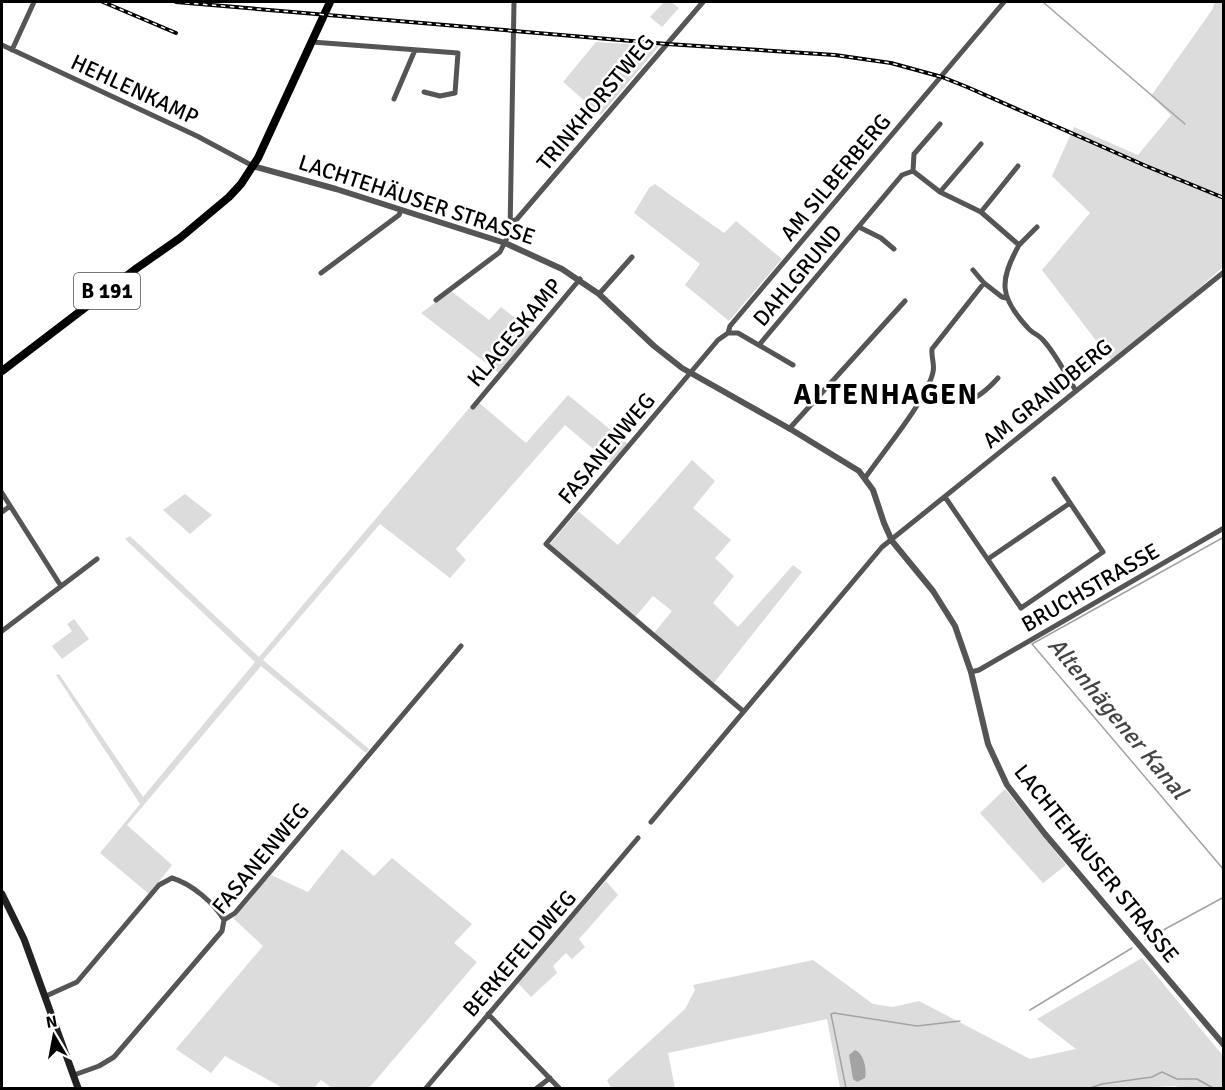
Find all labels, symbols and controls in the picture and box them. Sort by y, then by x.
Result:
street label: TRINKHORSTWEG [531,29,660,176]
street label: HEHLENKAMP [67,48,203,131]
street label: AM SILBERBERG [774,108,896,246]
street label: LACHTEHÄUSER STRASSE [295,148,539,251]
street label: DAHLGRUND [747,219,848,332]
road number: B 191 [74,273,140,309]
street label: KLAGESKAMP [461,273,568,392]
street label: AM GRANDBERG [977,333,1118,454]
district label: ALTENHAGEN [793,378,979,412]
street label: FASANENWEG [552,387,661,509]
street label: BRUCHSTRASSE [1016,537,1164,638]
water label: Altenhägener Kanal [1042,631,1196,807]
street label: LACHTEHÄUSER STRASSE [1008,759,1185,968]
street label: FASANENWEG [206,797,315,919]
street label: BERKEFELDWEG [457,884,582,1022]
north arrow [24,1006,84,1066]
text: N [44,1011,59,1033]

